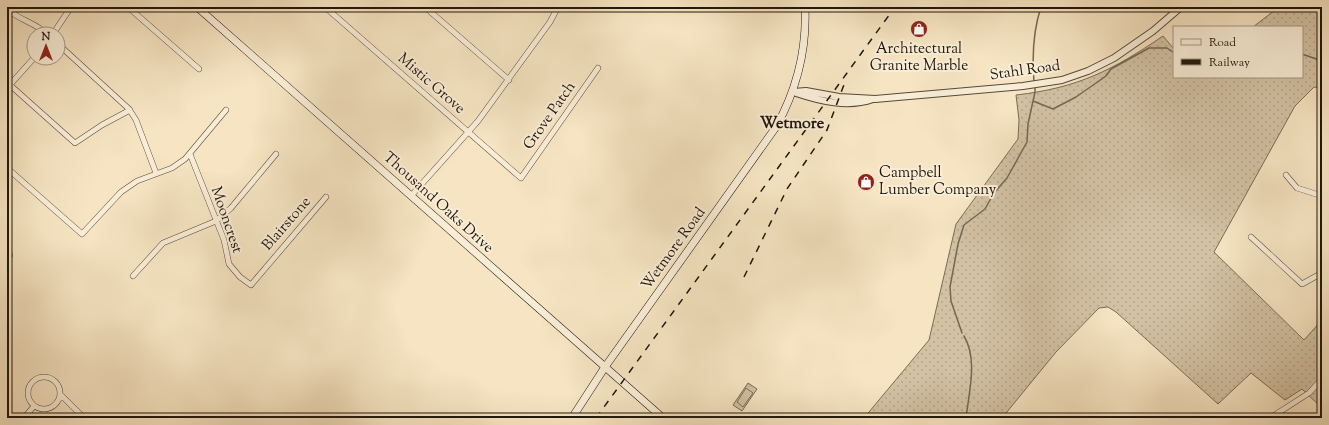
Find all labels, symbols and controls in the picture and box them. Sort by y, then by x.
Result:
shop icon: Architectural Granite Marble [909,19,929,39]
north arrow [26,26,66,66]
legend [1173,26,1303,78]
text: N [41,29,51,45]
text: Road [1209,34,1236,52]
place label: Architectural Granite Marble [870,39,968,77]
street label: Mistic Grove [393,49,469,119]
text: Railway [1209,54,1250,72]
street label: Stahl Road [988,56,1062,86]
street label: Grove Patch [519,77,581,154]
district label: Wetmore [760,113,825,136]
street label: Thousand Oaks Drive [378,148,498,258]
place label: Campbell Lumber Company [879,163,997,201]
shop icon: Campbell Lumber Company [856,172,876,192]
street label: Mooncrest [205,184,247,256]
street label: Blairstone [258,192,316,256]
street label: Wetmore Road [637,203,711,295]

